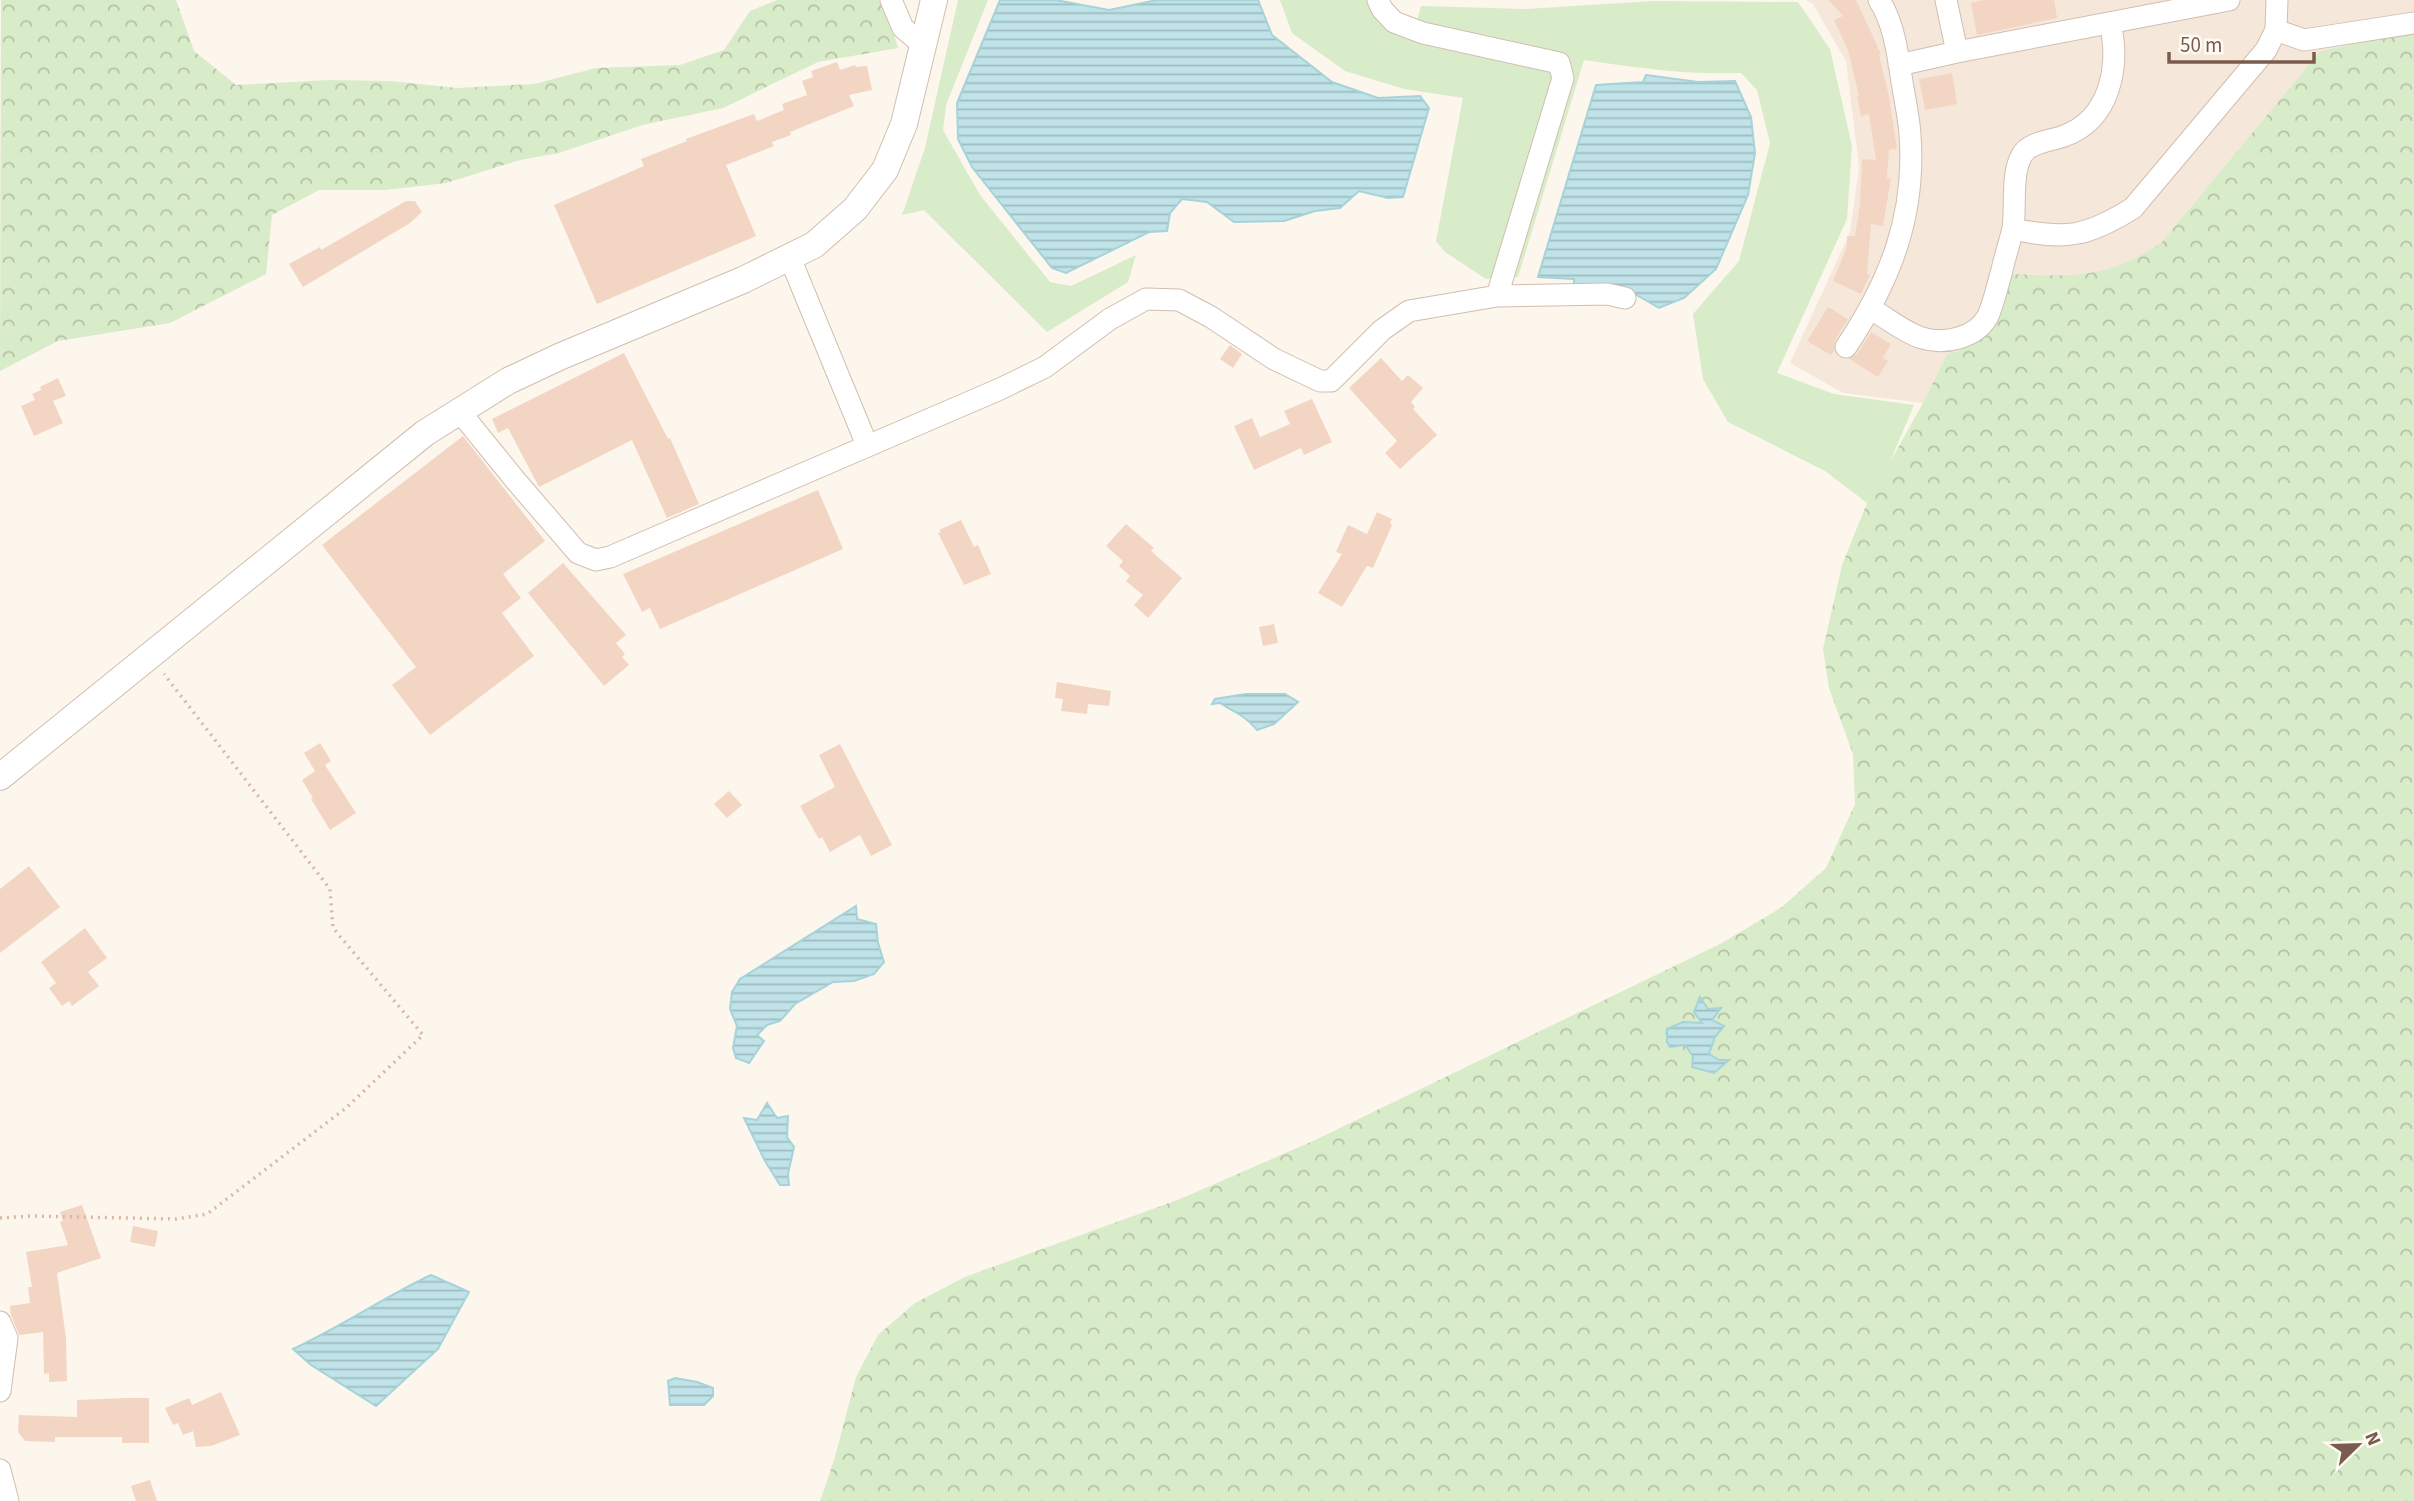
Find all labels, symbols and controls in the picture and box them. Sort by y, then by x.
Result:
scale bar [2169,21,2314,65]
text: 50 m [2180,30,2222,60]
north arrow [2323,1410,2393,1480]
text: N [2357,1428,2387,1450]

